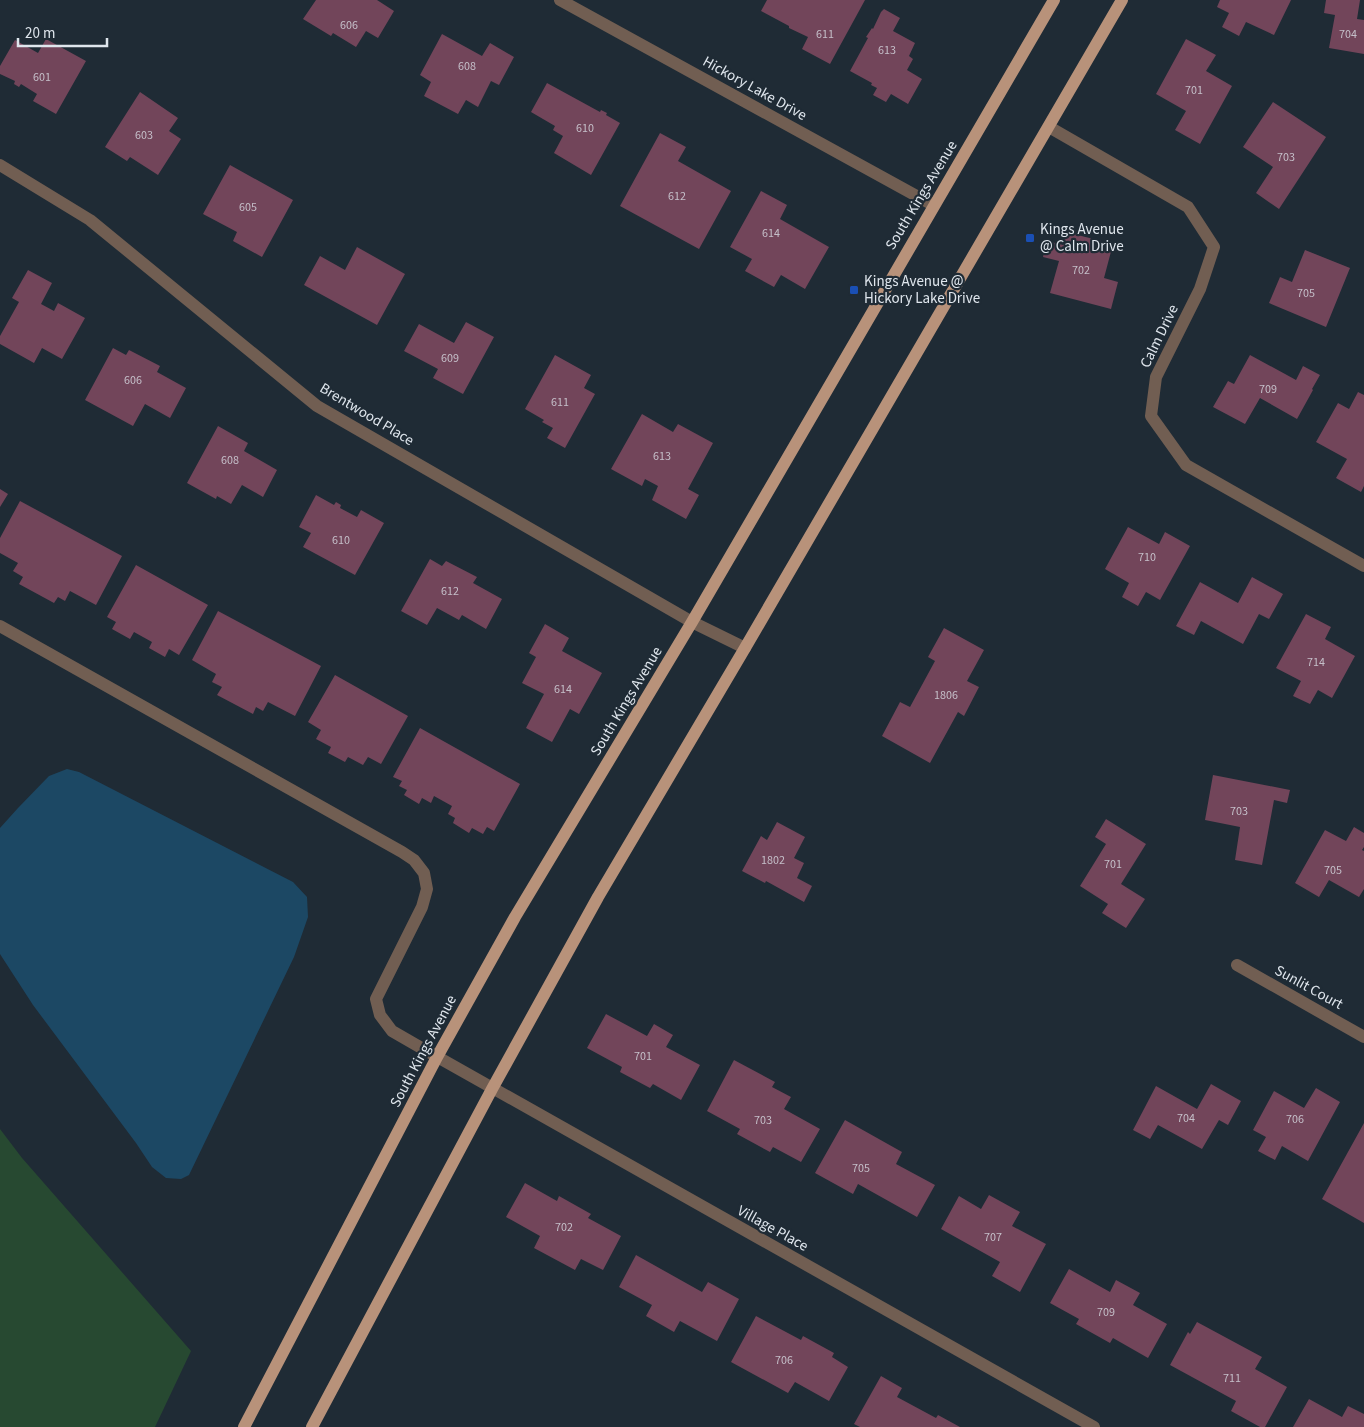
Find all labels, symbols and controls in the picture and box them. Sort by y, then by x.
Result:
scale bar [18,15,106,47]
house number: 606 [340,17,358,34]
text: 20 m [25,23,55,44]
house number: 611 [816,26,834,43]
house number: 704 [1339,26,1357,43]
house number: 613 [878,42,896,59]
street label: Hickory Lake Drive [699,51,811,126]
house number: 608 [458,58,476,75]
house number: 601 [33,69,51,86]
house number: 701 [1185,82,1203,99]
house number: 610 [576,120,594,137]
house number: 603 [135,127,153,144]
street label: South Kings Avenue [880,137,962,254]
house number: 703 [1277,149,1295,166]
house number: 612 [668,188,686,205]
house number: 605 [239,199,257,216]
place label: Kings Avenue @ Calm Drive [1040,219,1124,257]
house number: 614 [762,225,780,242]
marker: Kings Avenue @ Calm Drive [1024,232,1036,244]
house number: 702 [1072,262,1090,279]
place label: Kings Avenue @ Hickory Lake Drive [864,271,980,309]
marker: Kings Avenue @ Hickory Lake Drive [848,284,860,296]
house number: 705 [1297,285,1315,302]
street label: Calm Drive [1135,301,1184,371]
house number: 609 [441,350,459,367]
house number: 606 [124,372,142,389]
street label: Brentwood Place [316,378,418,451]
house number: 709 [1259,381,1277,398]
house number: 611 [551,394,569,411]
house number: 613 [653,448,671,465]
house number: 608 [221,452,239,469]
house number: 610 [332,532,350,549]
house number: 710 [1138,549,1156,566]
house number: 612 [441,583,459,600]
street label: South Kings Avenue [585,643,667,760]
house number: 714 [1307,654,1325,671]
house number: 614 [554,681,572,698]
house number: 1806 [934,687,958,704]
house number: 703 [1230,803,1248,820]
house number: 1802 [761,852,785,869]
house number: 701 [1104,856,1122,873]
house number: 705 [1324,862,1342,879]
street label: Sunlit Court [1271,960,1347,1015]
street label: South Kings Avenue [385,991,462,1111]
house number: 701 [634,1048,652,1065]
house number: 704 [1177,1110,1195,1127]
house number: 706 [1286,1111,1304,1128]
house number: 703 [754,1112,772,1129]
house number: 705 [852,1160,870,1177]
street label: Village Place [733,1200,812,1257]
house number: 702 [555,1219,573,1236]
house number: 707 [984,1229,1002,1246]
house number: 709 [1097,1304,1115,1321]
house number: 706 [775,1352,793,1369]
house number: 711 [1223,1370,1241,1387]

